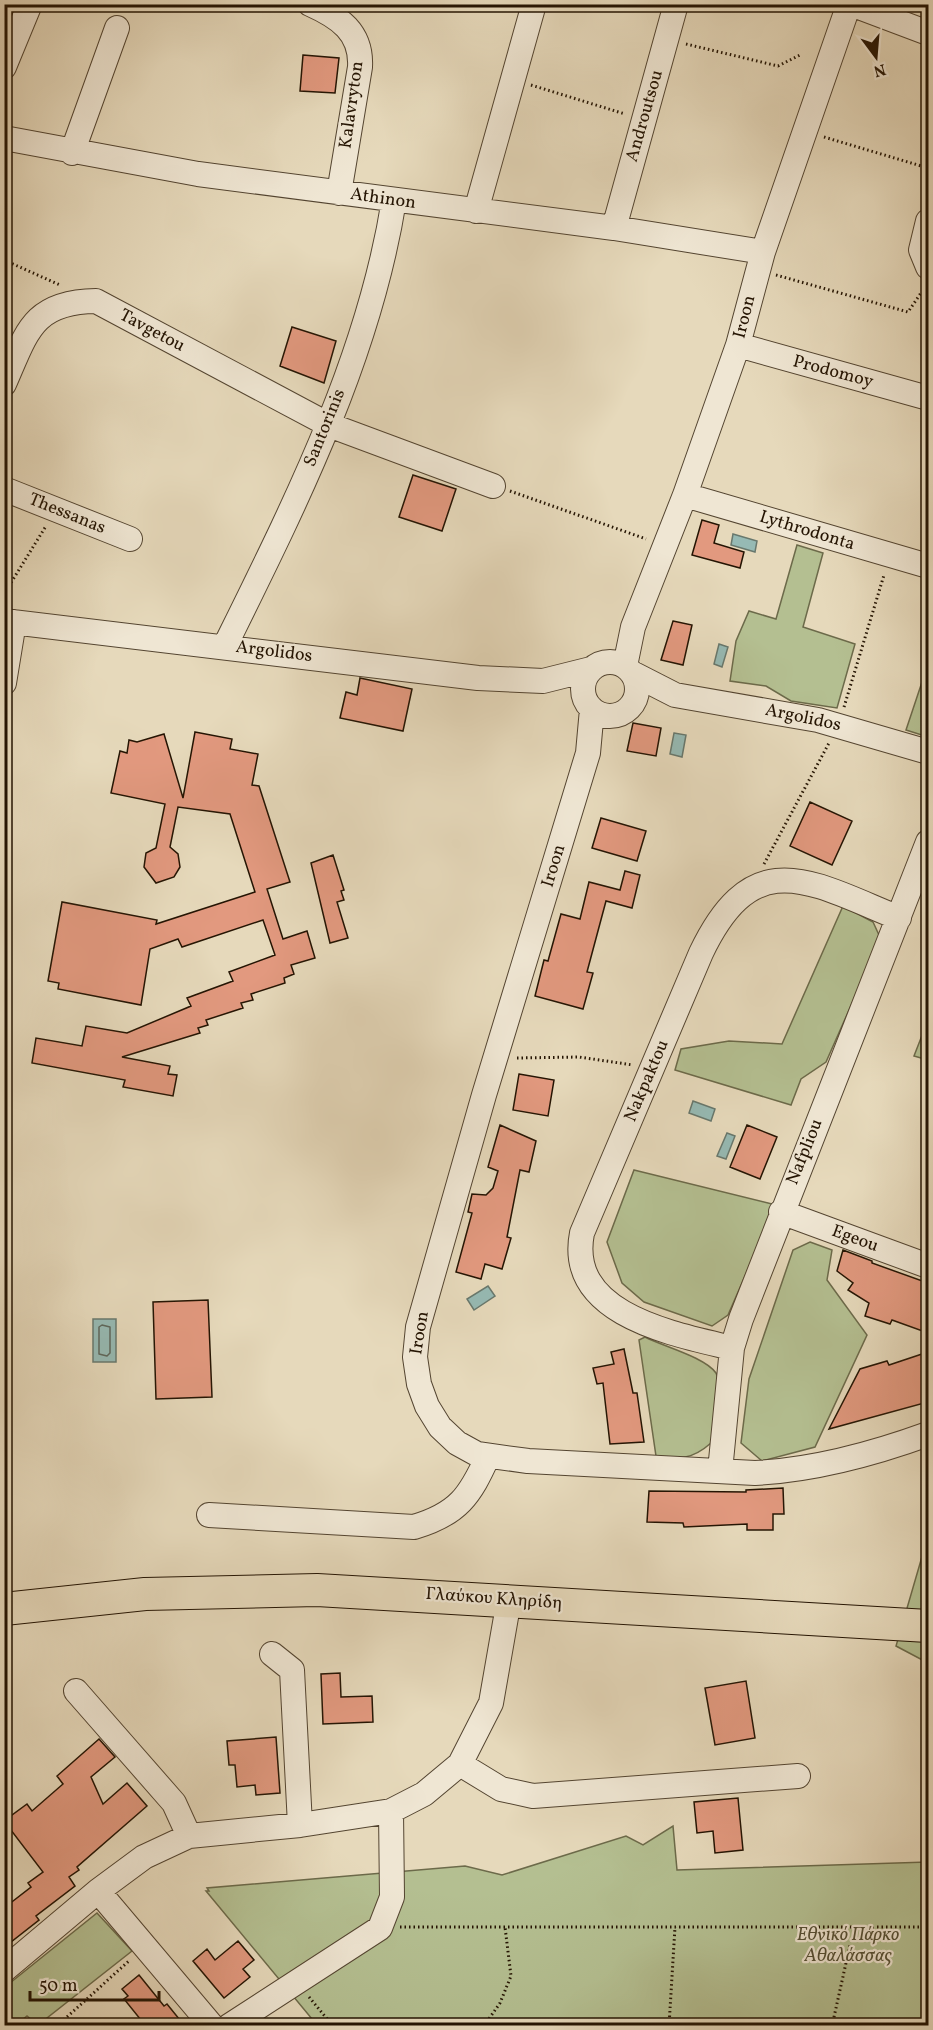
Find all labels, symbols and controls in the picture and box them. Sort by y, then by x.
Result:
north arrow [846,27,906,87]
text: N [871,57,888,82]
street label: Kalavryton [333,59,371,150]
street label: Androutsou [620,67,670,165]
street label: Athinon [349,182,418,216]
street label: Iroon [728,292,762,341]
street label: Tavgetou [115,303,189,359]
street label: Prodomoy [790,349,876,395]
street label: Santorinis [298,385,352,471]
street label: Thessanas [25,487,109,541]
street label: Lythrodonta [756,505,858,557]
street label: Argolidos [234,635,314,669]
street label: Argolidos [763,698,843,738]
street label: Iroon [536,841,572,891]
street label: Nakpaktou [618,1036,676,1126]
street label: Nafpliou [780,1115,830,1189]
street label: Egeou [828,1219,882,1259]
street label: Iroon [404,1309,436,1357]
street label: Γλαύκου Κληρίδη [425,1582,563,1616]
park label: Εθνικό Πάρκο Αθαλάσσας [797,1923,899,1969]
scale bar [30,1964,159,2002]
text: 50 m [39,1974,78,1999]

